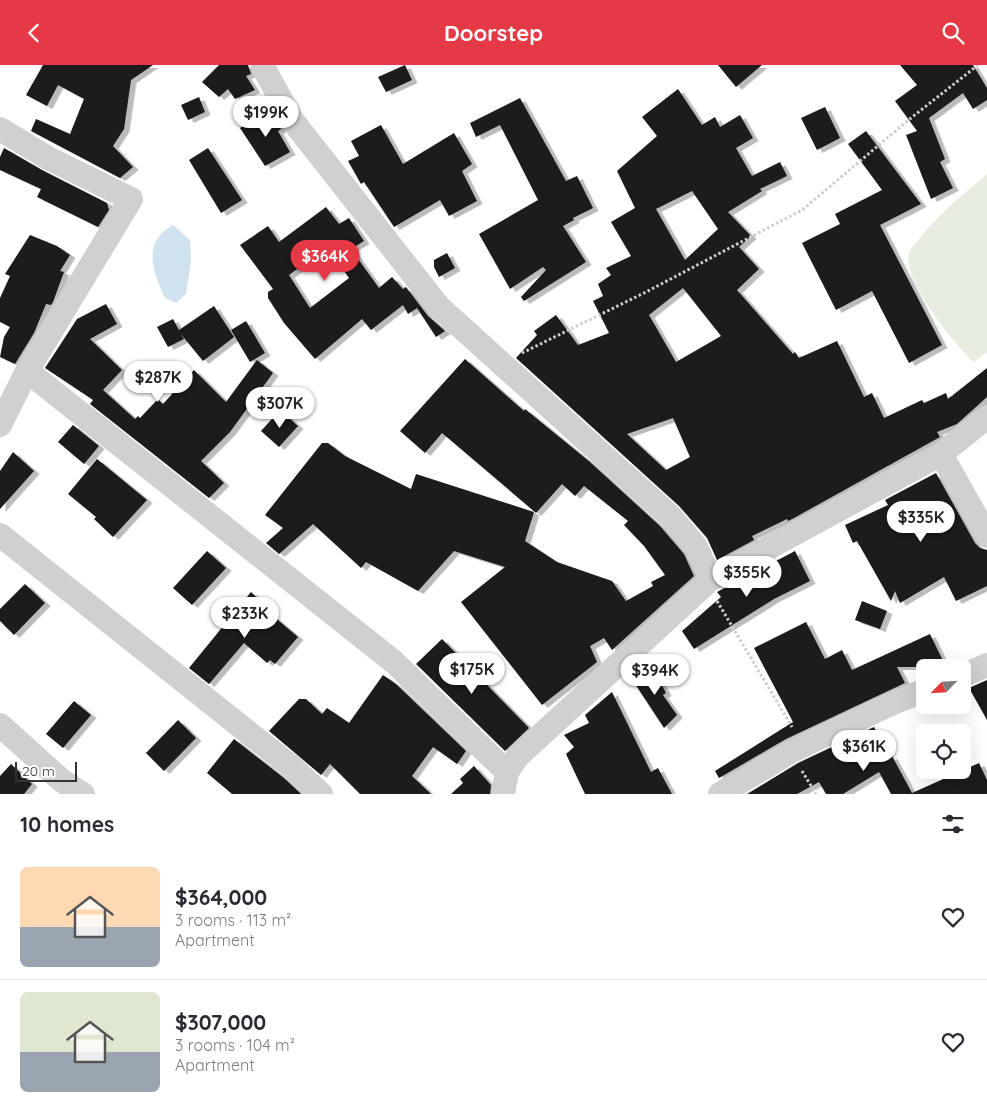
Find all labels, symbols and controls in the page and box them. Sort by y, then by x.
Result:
icon: back [20,19,48,47]
text: Doorstep [444,19,543,47]
icon: search [939,19,967,47]
pin: $199K [231,95,301,138]
text: $199K [244,102,288,122]
pin: $364K [290,239,360,282]
text: $364K [302,246,348,266]
pin: $287K [123,361,193,403]
text: $287K [135,367,181,387]
pin: $307K [245,387,315,429]
text: $307K [257,393,303,413]
pin: $335K [886,501,956,543]
text: $335K [898,507,944,527]
pin: $355K [712,555,782,598]
text: $355K [723,562,771,582]
pin: $233K [210,597,280,639]
text: $233K [222,603,268,623]
pin: $175K [437,653,507,695]
pin: $394K [620,653,690,696]
text: $175K [450,659,494,679]
north arrow [916,659,971,714]
map controls [916,659,971,779]
text: $394K [631,660,679,680]
button: locate [916,724,971,779]
pin: $361K [829,729,899,772]
text: $361K [842,736,886,756]
scale bar [15,759,78,782]
text: 20 m [22,762,55,780]
icon: filters [939,810,967,838]
text: 10 homes [20,811,114,837]
text: $364,000 [175,884,267,910]
icon: home [60,887,120,947]
icon: heart [939,903,967,931]
text: 3 rooms · 113 m² [175,910,291,930]
text: Apartment [175,930,255,950]
text: $307,000 [175,1009,266,1035]
icon: home [60,1012,120,1072]
icon: heart [939,1028,967,1056]
text: 3 rooms · 104 m² [175,1035,295,1055]
text: Apartment [175,1055,255,1075]

